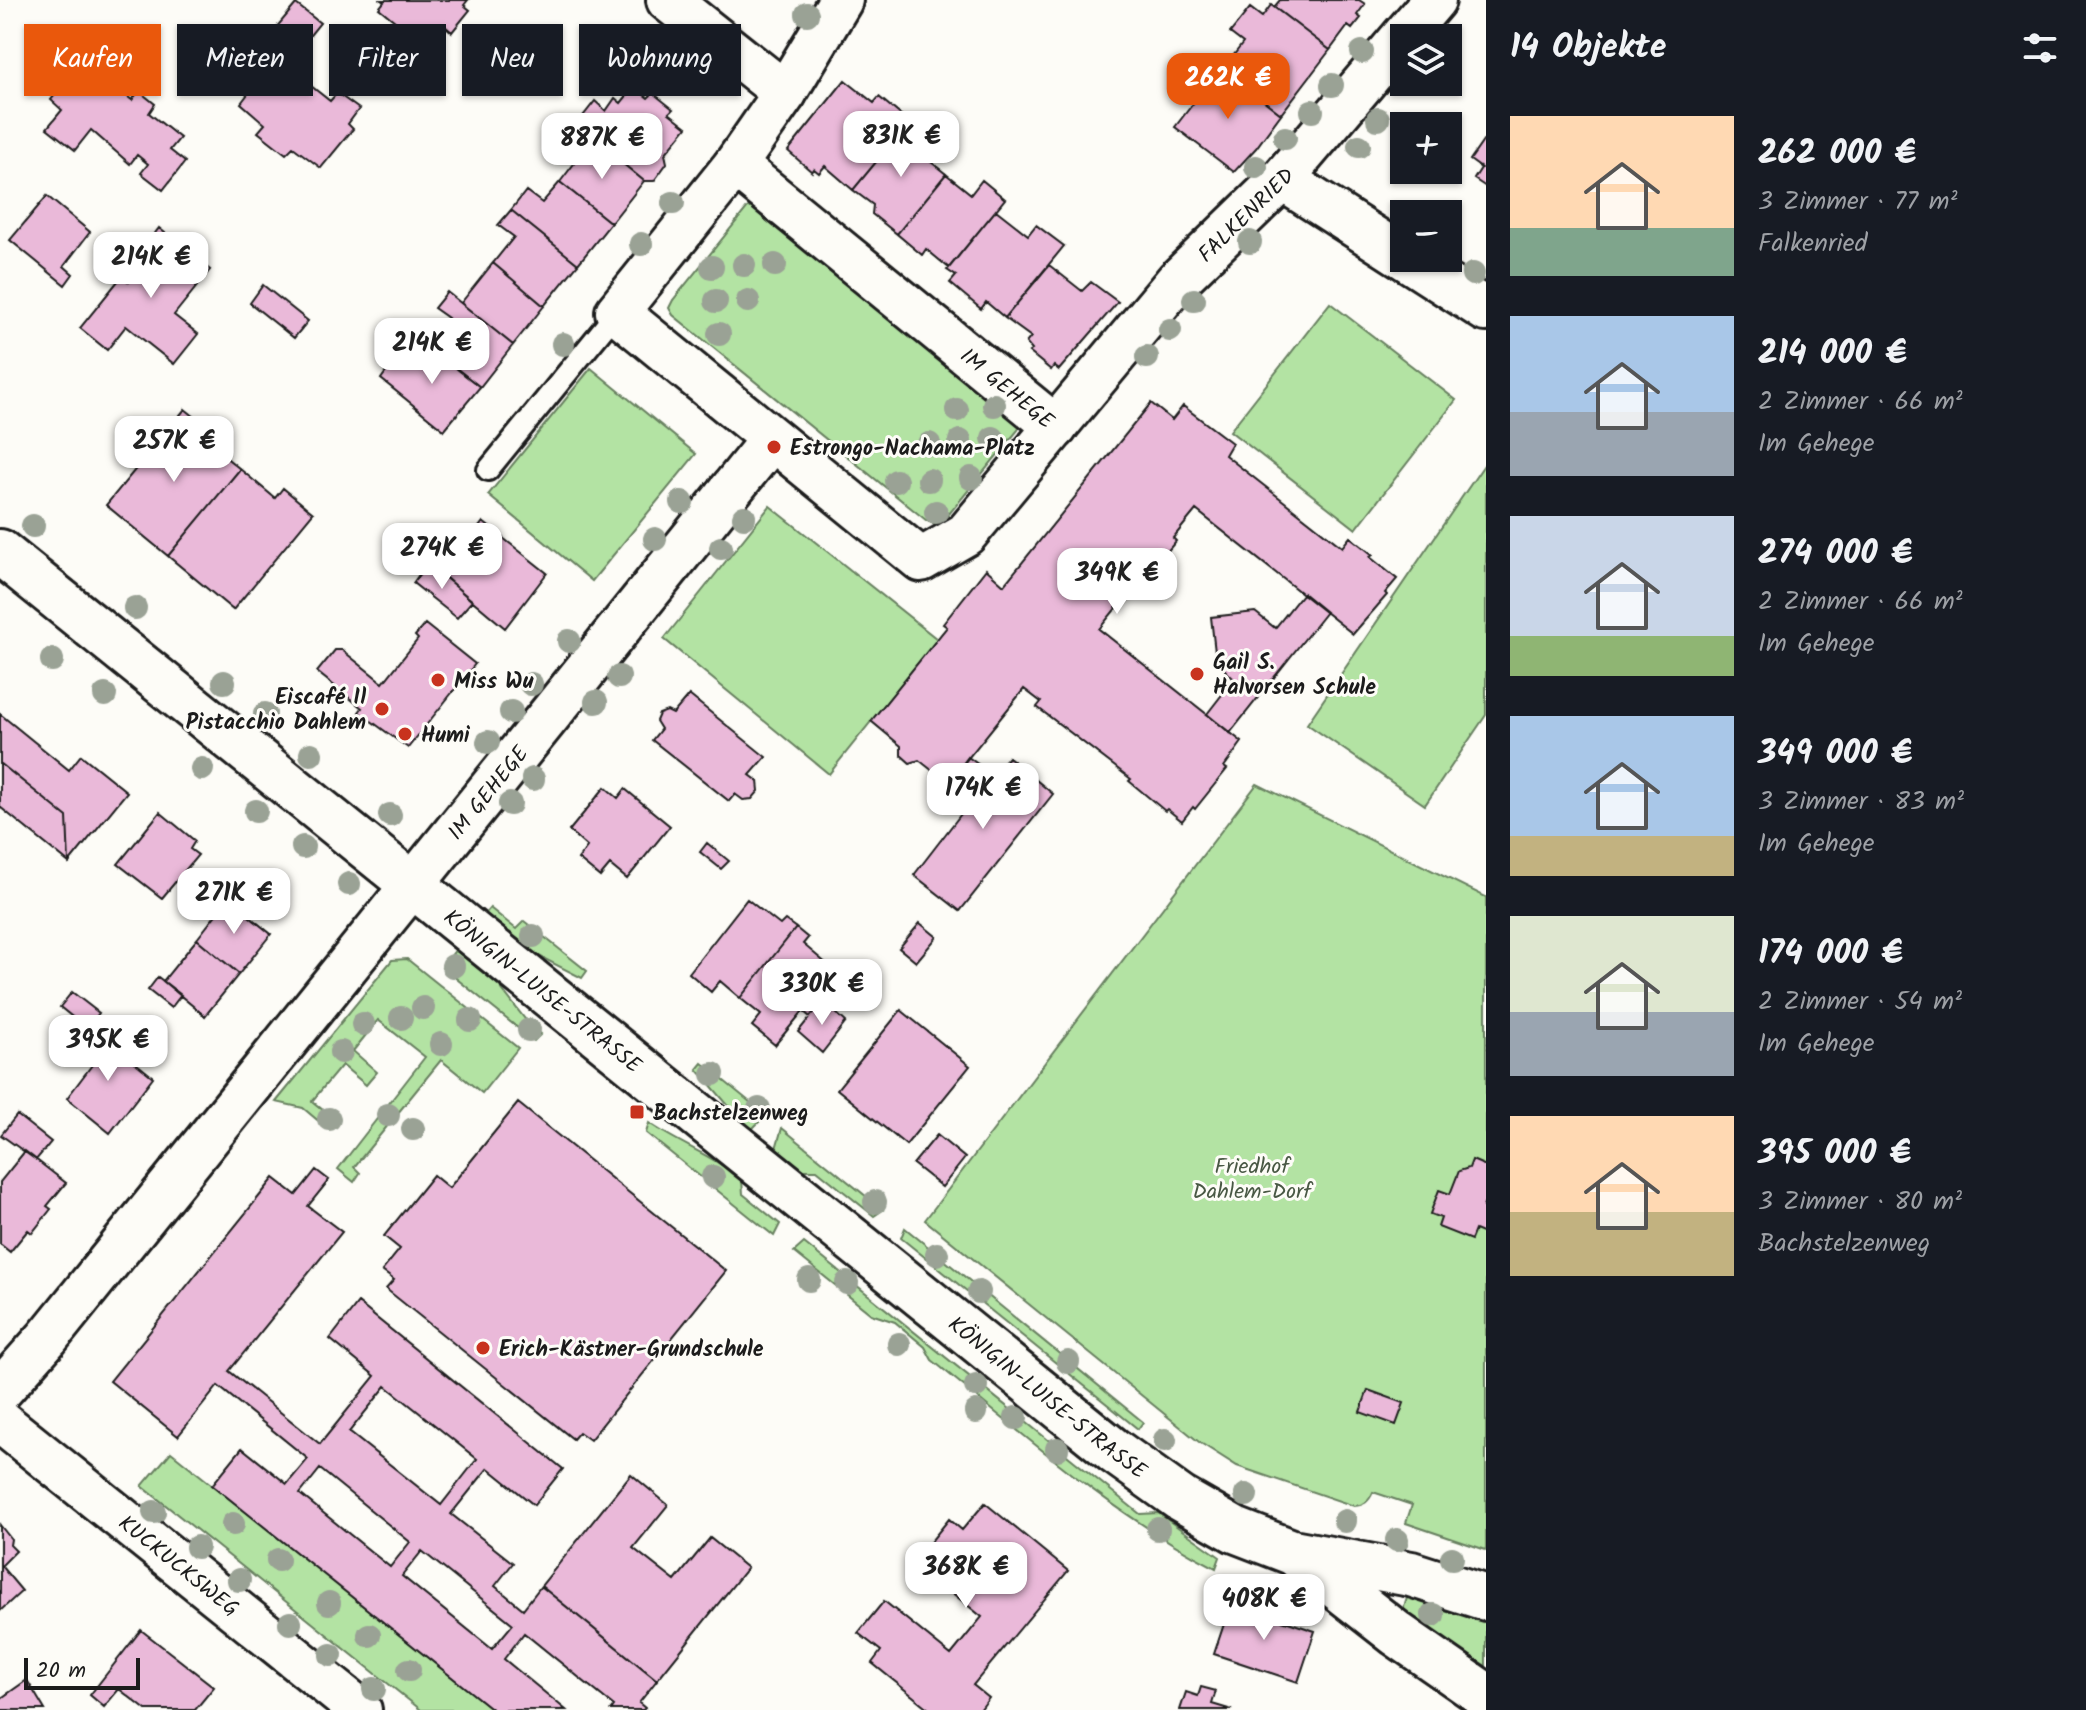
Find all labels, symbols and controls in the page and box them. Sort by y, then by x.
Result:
text: 14 Objekte [1510,21,1666,75]
chip: Kaufen [24,24,161,96]
chip: Mieten [177,24,313,96]
chip: Filter [329,24,446,96]
chip: Neu [462,24,563,96]
chip: Wohnung [579,24,741,96]
map controls [1390,24,1462,272]
button: layers [1390,24,1462,96]
icon: filters [2018,26,2062,70]
pin: 262K € [1163,53,1293,121]
text: 262K € [1185,58,1271,100]
pin: 831K € [836,111,966,179]
button: + [1390,112,1462,184]
pin: 887K € [537,113,667,181]
text: 831K € [861,116,941,158]
text: 887K € [559,118,645,160]
text: 262 000 € [1758,127,1916,181]
icon: home [1574,148,1670,244]
street label: FALKENRIED [1190,161,1305,272]
text: 3 Zimmer · 77 m² [1758,181,1957,223]
button: − [1390,200,1462,272]
text: Falkenried [1758,223,1867,265]
pin: 214K € [86,232,216,300]
text: 214K € [111,237,191,279]
pin: 214K € [367,318,497,386]
text: 214K € [392,323,472,365]
text: 214 000 € [1758,327,1907,381]
street label: IM GEHEGE [951,340,1062,440]
icon: home [1574,348,1670,444]
text: 2 Zimmer · 66 m² [1758,381,1963,423]
pin: 257K € [109,416,239,484]
text: 257K € [133,421,215,463]
text: Im Gehege [1758,423,1874,465]
place label: Estrongo-Nachama-Platz [790,432,1035,467]
marker: Estrongo-Nachama-Platz [765,438,783,456]
pin: 274K € [377,523,507,591]
text: 274 000 € [1758,527,1912,581]
text: 274K € [400,528,484,570]
pin: 349K € [1052,548,1182,616]
icon: home [1574,548,1670,644]
text: 349K € [1075,553,1159,595]
text: 2 Zimmer · 66 m² [1758,581,1963,623]
text: Im Gehege [1758,623,1874,665]
place label: Gail S. Halvorsen Schule [1213,646,1376,706]
place label: Miss Wu [454,665,534,700]
marker: Gail S. Halvorsen Schule [1188,665,1206,683]
marker: Miss Wu [429,671,447,689]
place label: Eiscafé Il Pistacchio Dahlem [186,681,366,741]
marker: Eiscafé Il Pistacchio Dahlem [373,700,391,718]
place label: Humi [421,719,471,754]
marker: Humi [396,725,414,743]
text: 349 000 € [1758,727,1912,781]
street label: IM GEHEGE [440,738,539,849]
icon: home [1574,748,1670,844]
pin: 174K € [918,763,1048,831]
text: 174K € [945,768,1021,810]
text: 3 Zimmer · 83 m² [1758,781,1964,823]
text: Im Gehege [1758,823,1874,865]
pin: 271K € [169,868,299,936]
text: 271K € [195,873,273,915]
street label: KÖNIGIN-LUISE-STRASSE [435,901,649,1084]
text: 174 000 € [1758,927,1903,981]
icon: home [1574,948,1670,1044]
pin: 330K € [757,959,887,1027]
text: 330K € [780,964,864,1006]
text: 2 Zimmer · 54 m² [1758,981,1962,1023]
pin: 395K € [43,1015,173,1083]
text: 395K € [67,1020,149,1062]
text: Im Gehege [1758,1023,1874,1065]
place label: Bachstelzenweg [653,1097,808,1132]
marker: Bachstelzenweg [628,1103,646,1121]
text: 395 000 € [1758,1127,1911,1181]
icon: home [1574,1148,1670,1244]
park label: Friedhof Dahlem-Dorf [1193,1150,1314,1210]
text: 3 Zimmer · 80 m² [1758,1181,1962,1223]
text: Bachstelzenweg [1758,1223,1930,1265]
street label: KÖNIGIN-LUISE-STRASSE [939,1308,1154,1490]
place label: Erich-Kästner-Grundschule [499,1333,764,1368]
marker: Erich-Kästner-Grundschule [474,1339,492,1357]
street label: KUCKUCKSWEG [110,1507,246,1627]
pin: 368K € [901,1542,1031,1610]
text: 368K € [923,1547,1009,1589]
pin: 408K € [1199,1574,1329,1642]
text: 408K € [1222,1579,1307,1621]
scale bar [24,1654,140,1690]
text: 20 m [36,1654,86,1689]

